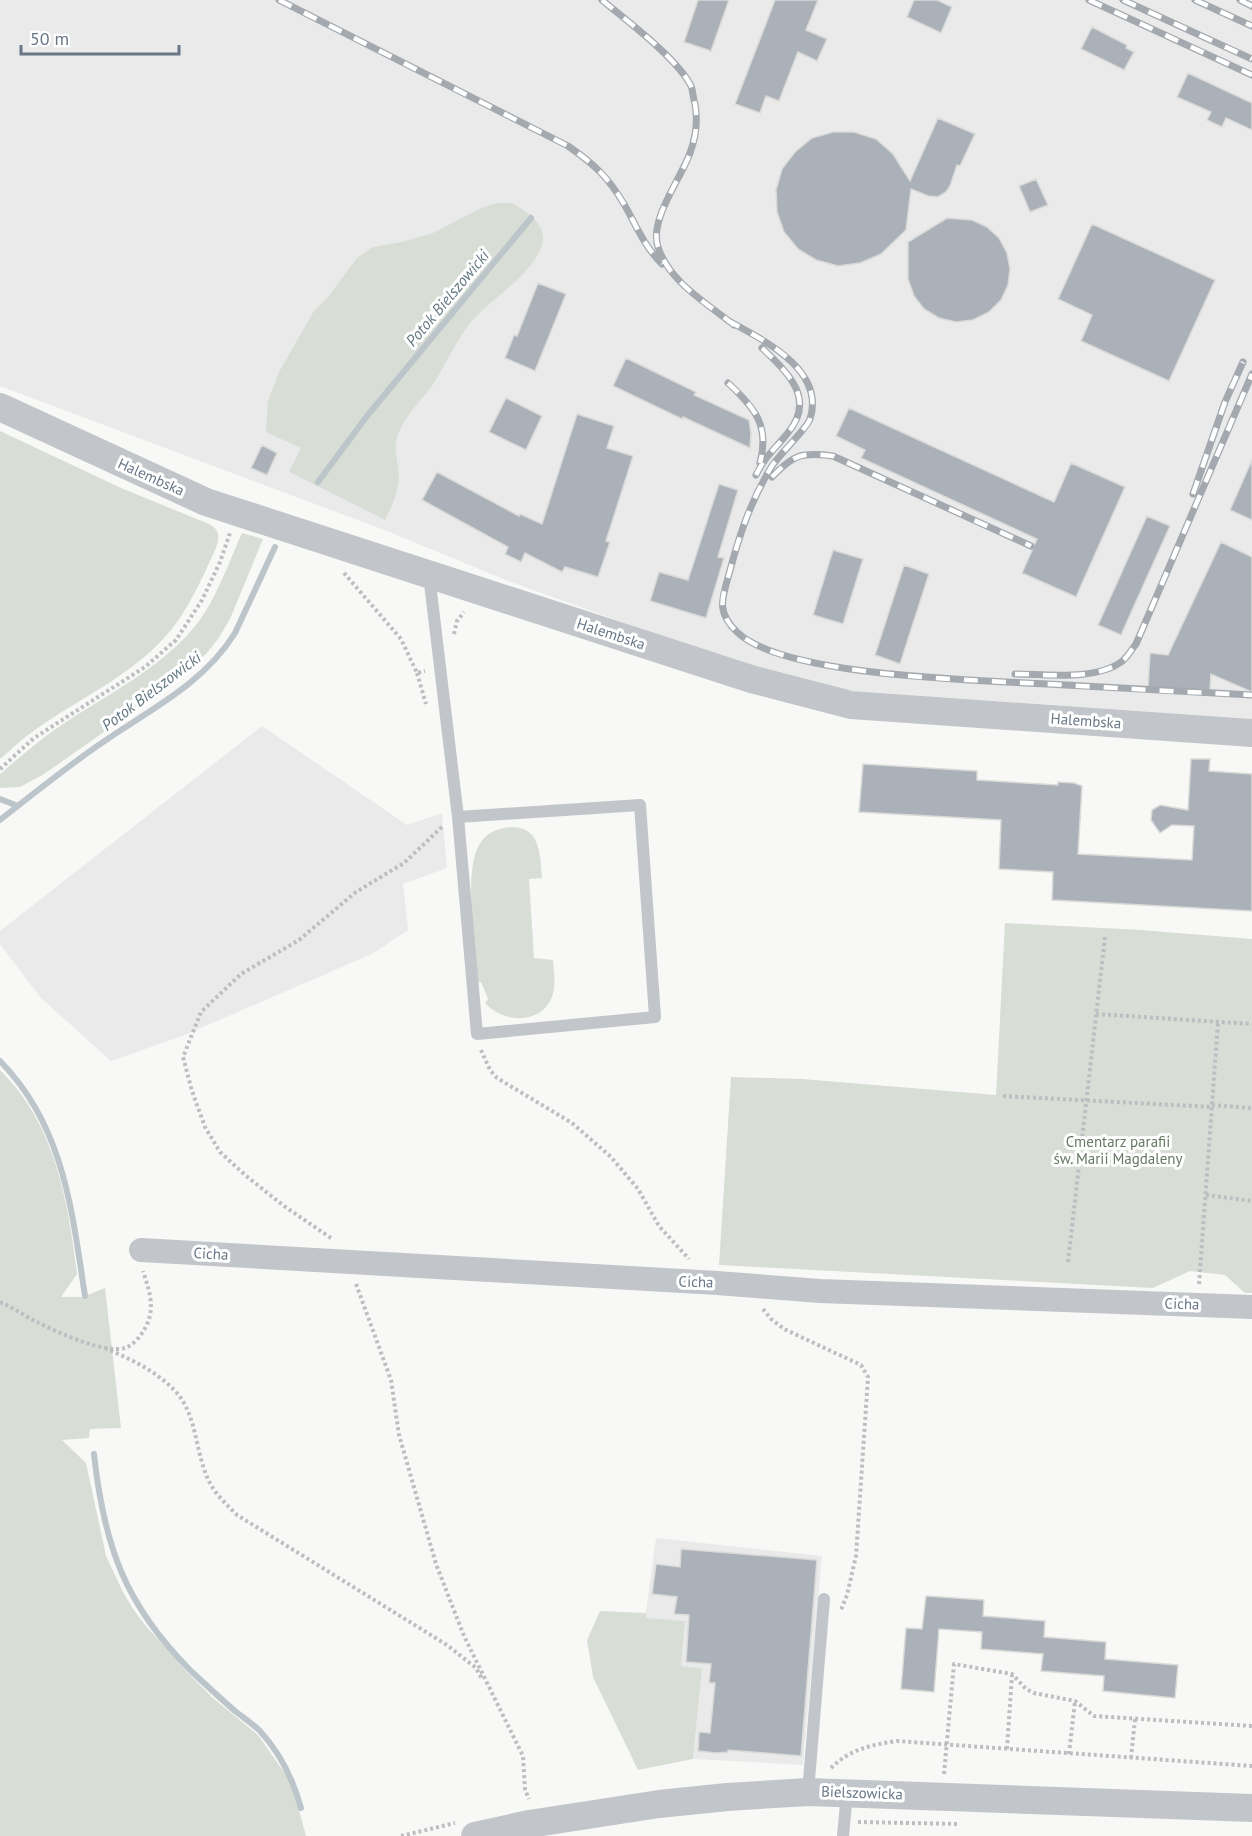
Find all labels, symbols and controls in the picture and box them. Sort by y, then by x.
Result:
scale bar [21,18,178,56]
text: 50 m [30,27,69,50]
water label: Potok Bielszowicki [401,245,494,350]
street label: Halembska [115,453,187,500]
street label: Halembska [575,614,648,653]
water label: Potok Bielszowicki [97,647,205,735]
street label: Halembska [1050,709,1122,732]
park label: Cmentarz parafii św. Marii Magdaleny [1054,1132,1182,1168]
street label: Cicha [193,1243,229,1264]
street label: Cicha [678,1271,714,1292]
street label: Cicha [1164,1293,1200,1314]
street label: Bielszowicka [821,1782,903,1803]

